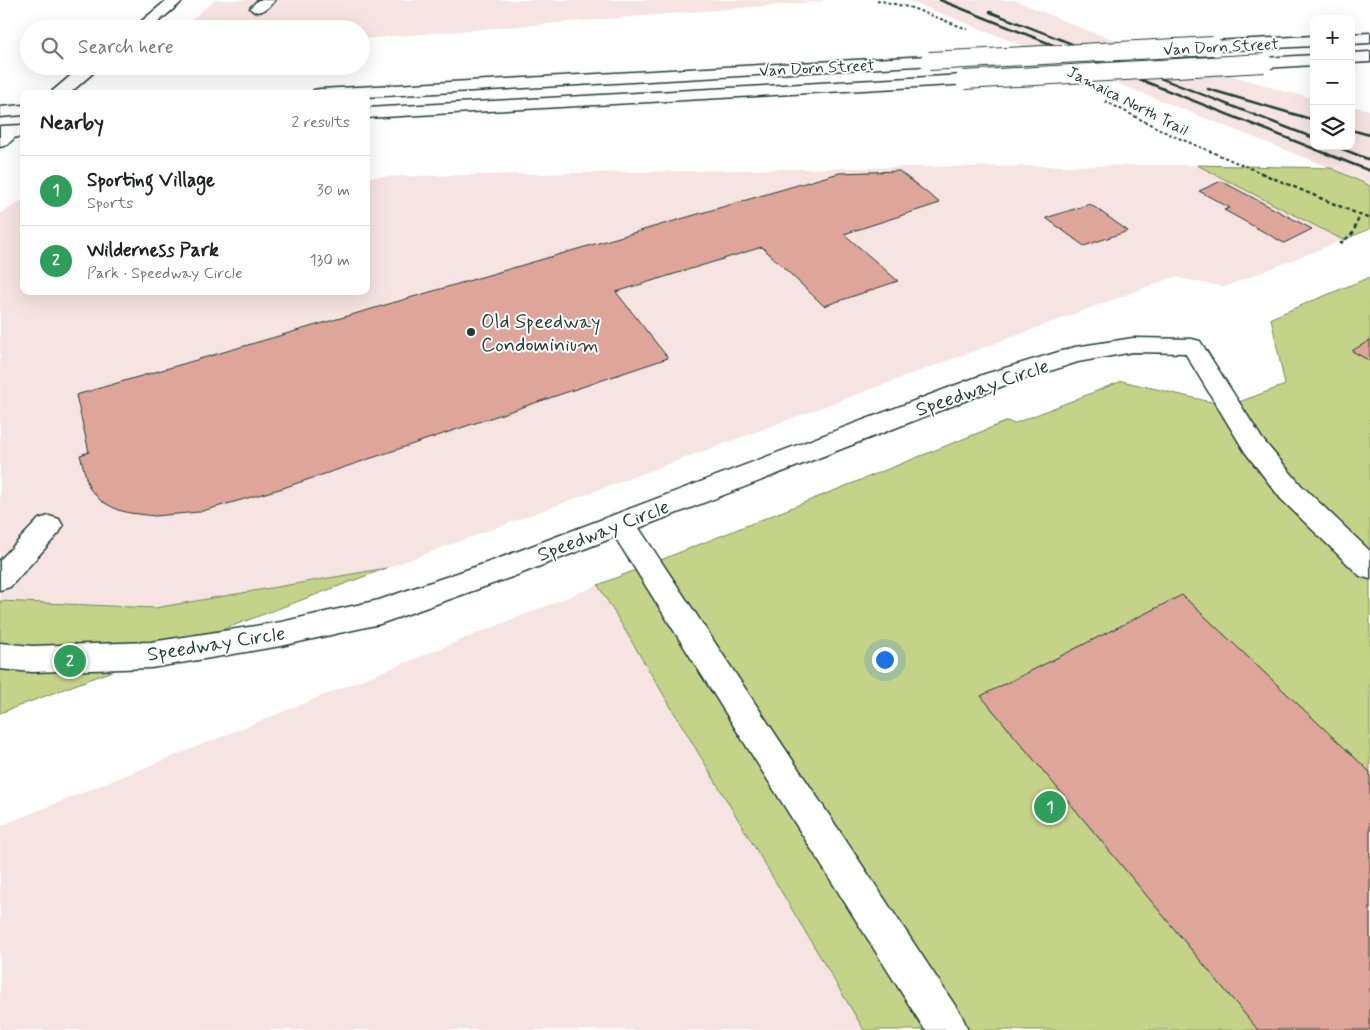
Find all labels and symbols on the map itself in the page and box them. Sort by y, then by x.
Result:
street label: Van Dorn Street [1163,34,1280,61]
street label: Van Dorn Street [759,55,876,82]
street label: Jamaica North Trail [1063,62,1191,141]
place label: Old Speedway Condominium [481,309,600,359]
marker: Old Speedway Condominium [465,326,477,338]
street label: Speedway Circle [912,353,1053,424]
street label: Speedway Circle [534,494,673,569]
street label: Speedway Circle [145,620,287,669]
pin: 2 [54,642,86,680]
your location [872,647,898,673]
pin: 1 [1034,788,1066,826]

